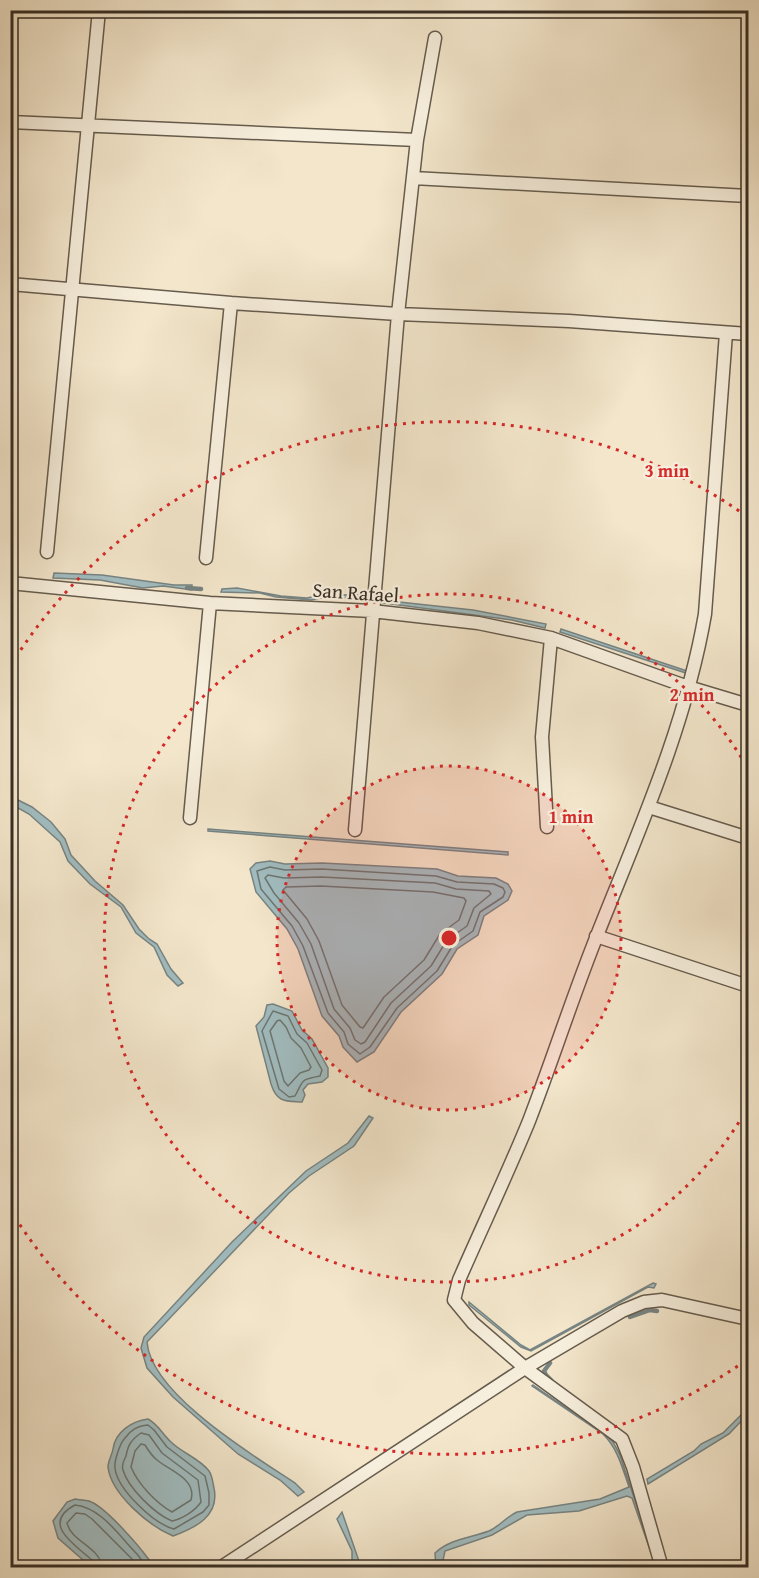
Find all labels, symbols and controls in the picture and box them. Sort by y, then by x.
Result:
text: 3 min [645,457,690,484]
street label: San Rafael [312,575,401,610]
text: 2 min [670,681,715,708]
text: 1 min [549,803,594,830]
centre of rings [439,928,459,948]

